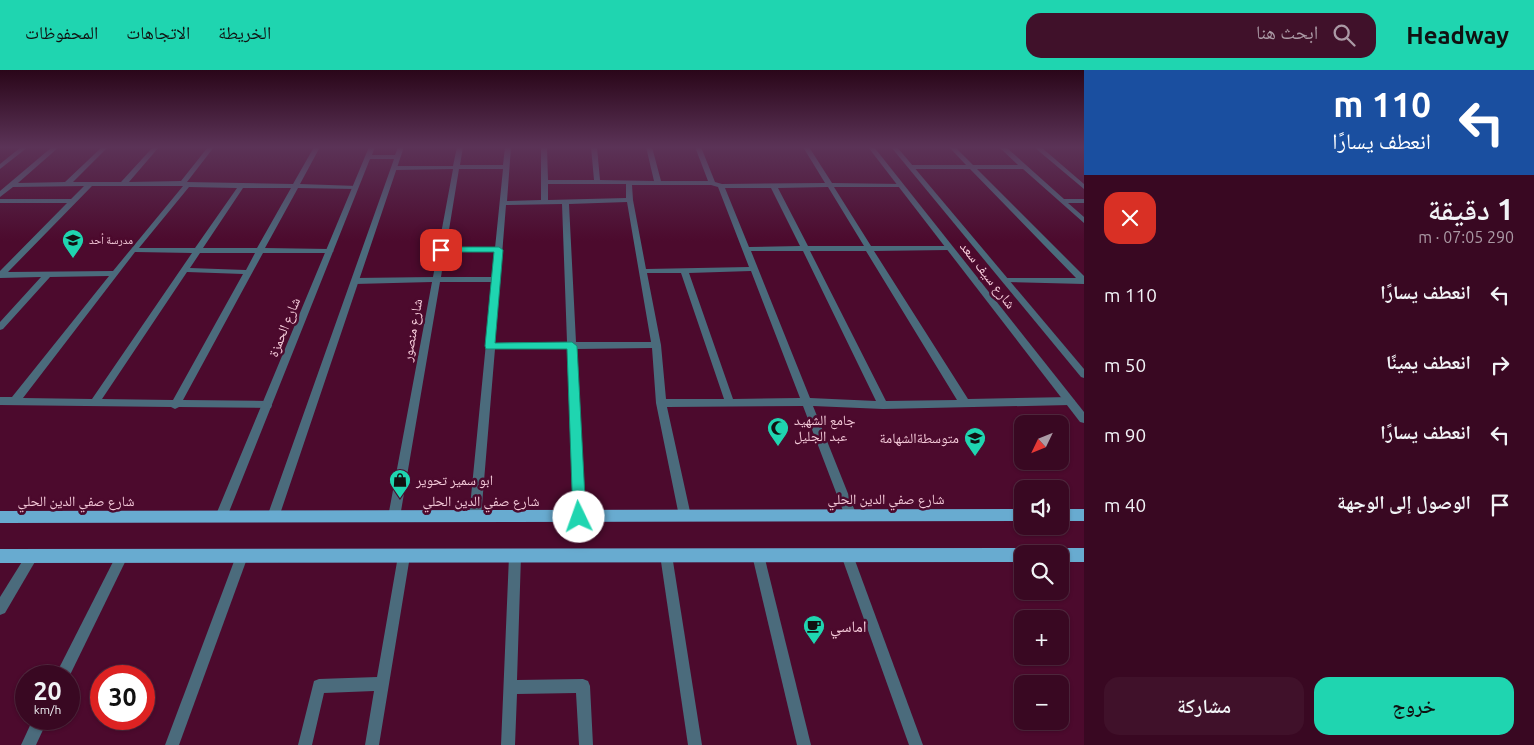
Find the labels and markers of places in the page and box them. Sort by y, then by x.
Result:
school or university icon: مدرسة أحد [61,228,85,259]
pin [420,229,462,271]
place label: مدرسة أحد [89,233,133,246]
place label: جامع الشهيد عبد الجليل [794,412,855,445]
mosque icon: جامع الشهيد عبد الجليل [766,416,790,447]
school or university icon: متوسطةالشهامة [963,426,987,457]
place label: متوسطةالشهامة [880,430,959,447]
shop icon: ابو سمير تحوير [388,468,412,499]
place label: ابو سمير تحوير [415,472,493,489]
cafe icon: اماسي [802,614,826,645]
place label: اماسي [830,617,867,639]

